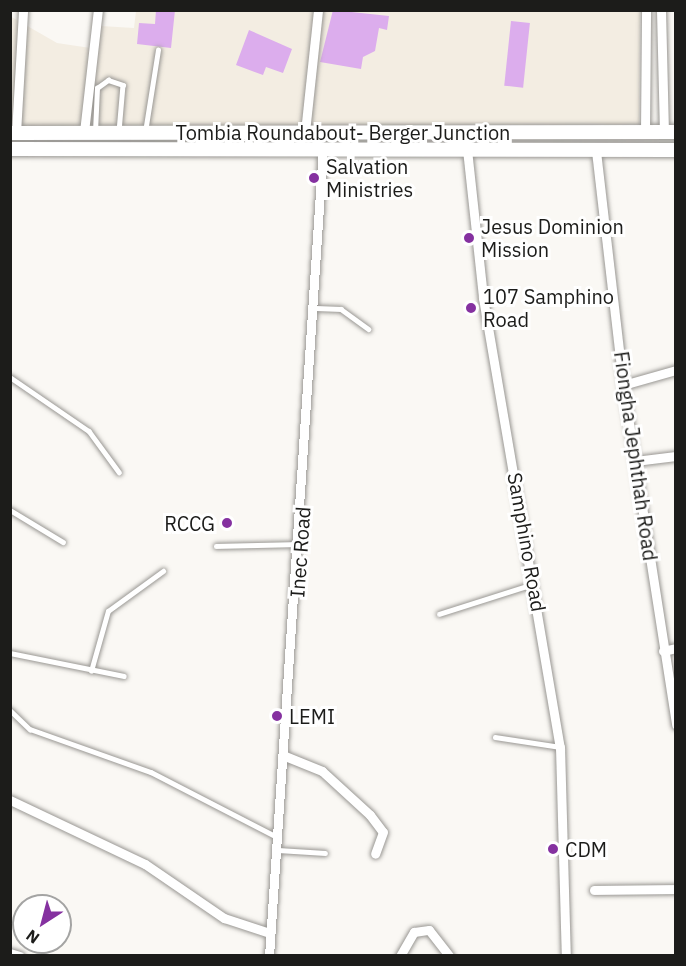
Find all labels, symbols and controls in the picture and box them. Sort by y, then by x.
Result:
street label: Tombia Roundabout- Berger Junction [176,120,510,144]
place label: Salvation Ministries [326,154,413,201]
marker: Salvation Ministries [307,171,321,185]
place label: Jesus Dominion Mission [481,214,624,261]
marker: Jesus Dominion Mission [462,231,476,245]
place label: 107 Samphino Road [483,284,614,331]
marker: 107 Samphino Road [464,301,478,315]
street label: Fiongha Jephthah Road [609,350,663,562]
street label: Samphino Road [503,470,551,614]
street label: Inec Road [285,506,315,598]
place label: RCCG [164,511,215,535]
marker: RCCG [220,516,234,530]
place label: LEMI [289,704,335,728]
marker: LEMI [270,709,284,723]
place label: CDM [565,837,607,861]
marker: CDM [546,842,560,856]
north arrow [12,894,72,954]
text: N [22,925,43,948]

